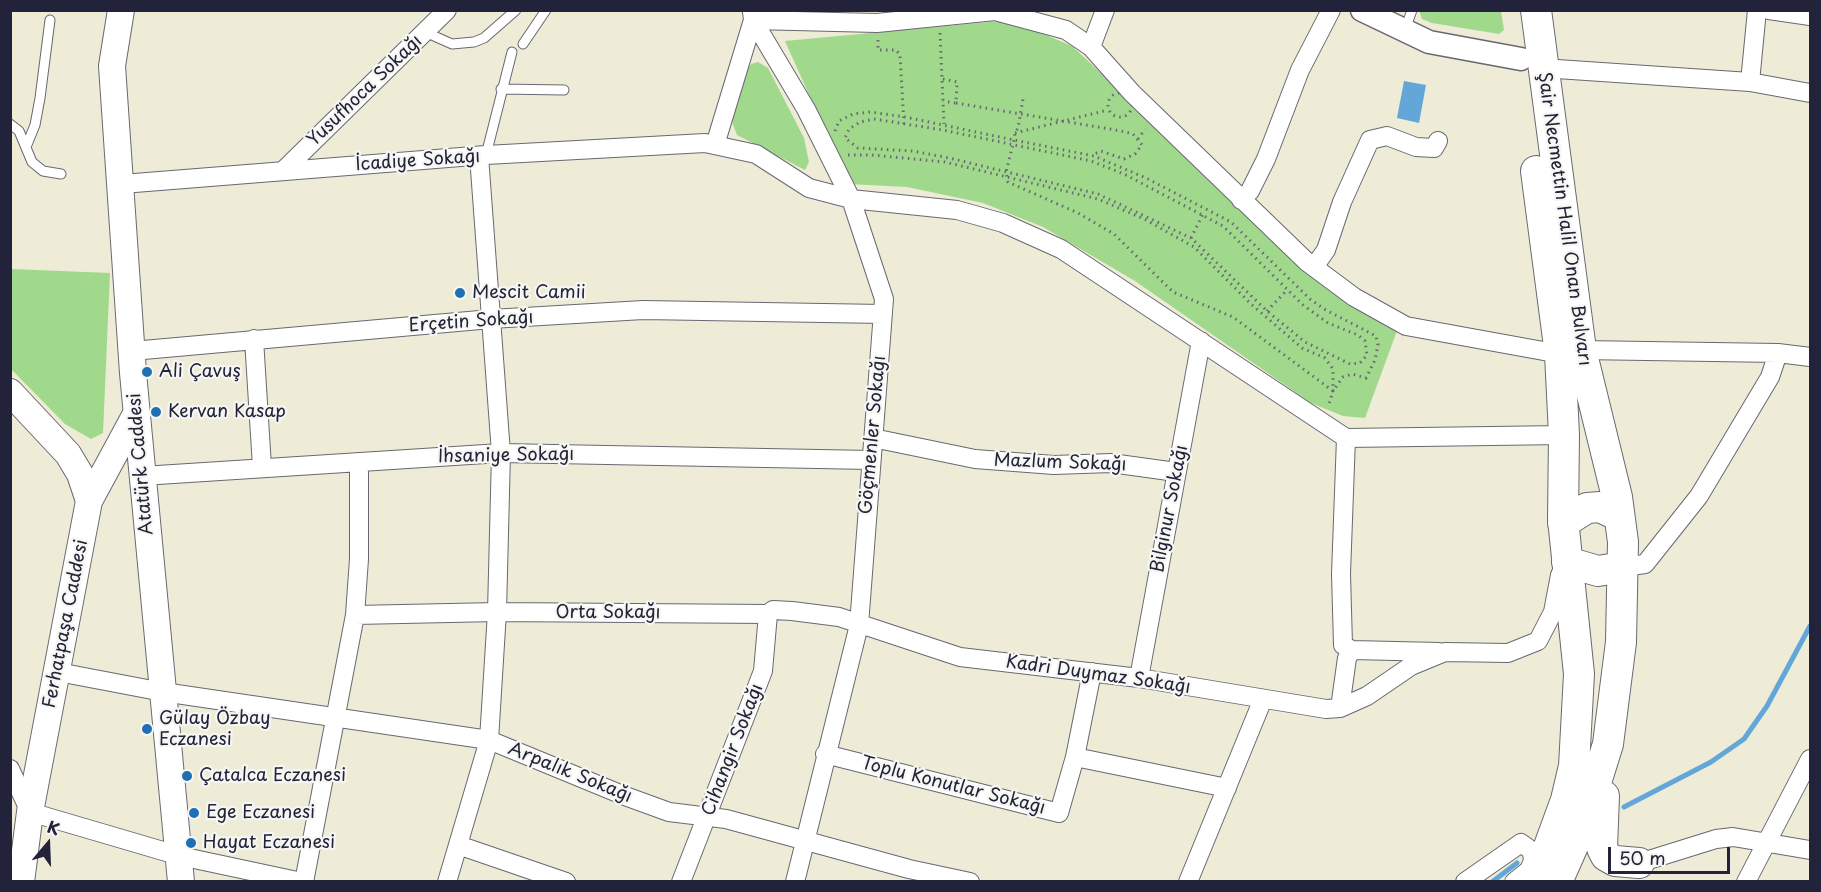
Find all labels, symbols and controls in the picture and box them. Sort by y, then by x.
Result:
street label: Yusufhoca Sokağı [303,31,427,151]
street label: Şair Necmettin Halil Onan Bulvarı [1533,71,1595,367]
street label: İcadiye Sokağı [355,146,481,176]
place label: Mescit Camii [472,282,586,304]
marker: Mescit Camii [453,286,467,300]
street label: Erçetin Sokağı [408,307,534,337]
street label: Göçmenler Sokağı [855,355,891,515]
place label: Ali Çavuş [159,361,241,383]
marker: Ali Çavuş [140,365,154,379]
street label: Atatürk Caddesi [124,392,158,536]
place label: Kervan Kasap [168,401,286,423]
marker: Kervan Kasap [149,405,163,419]
street label: Bilginur Sokağı [1147,443,1193,575]
street label: İhsaniye Sokağı [438,444,574,468]
street label: Mazlum Sokağı [993,450,1127,476]
street label: Ferhatpaşa Caddesi [39,538,93,710]
street label: Orta Sokağı [555,602,661,624]
street label: Kadri Duymaz Sokağı [1004,651,1192,699]
street label: Cihangir Sokağı [698,681,768,819]
place label: Gülay Özbay Eczanesi [159,708,271,750]
marker: Gülay Özbay Eczanesi [140,722,154,736]
street label: Arpalık Sokağı [505,738,635,808]
street label: Toplu Konutlar Sokağı [859,753,1047,819]
place label: Çatalca Eczanesi [199,765,346,787]
marker: Çatalca Eczanesi [180,769,194,783]
place label: Ege Eczanesi [206,802,315,824]
marker: Ege Eczanesi [187,806,201,820]
north arrow [18,814,78,874]
text: K [44,814,63,840]
place label: Hayat Eczanesi [203,832,335,854]
scale bar [1611,835,1732,873]
marker: Hayat Eczanesi [184,836,198,850]
text: 50 m [1619,844,1666,871]

